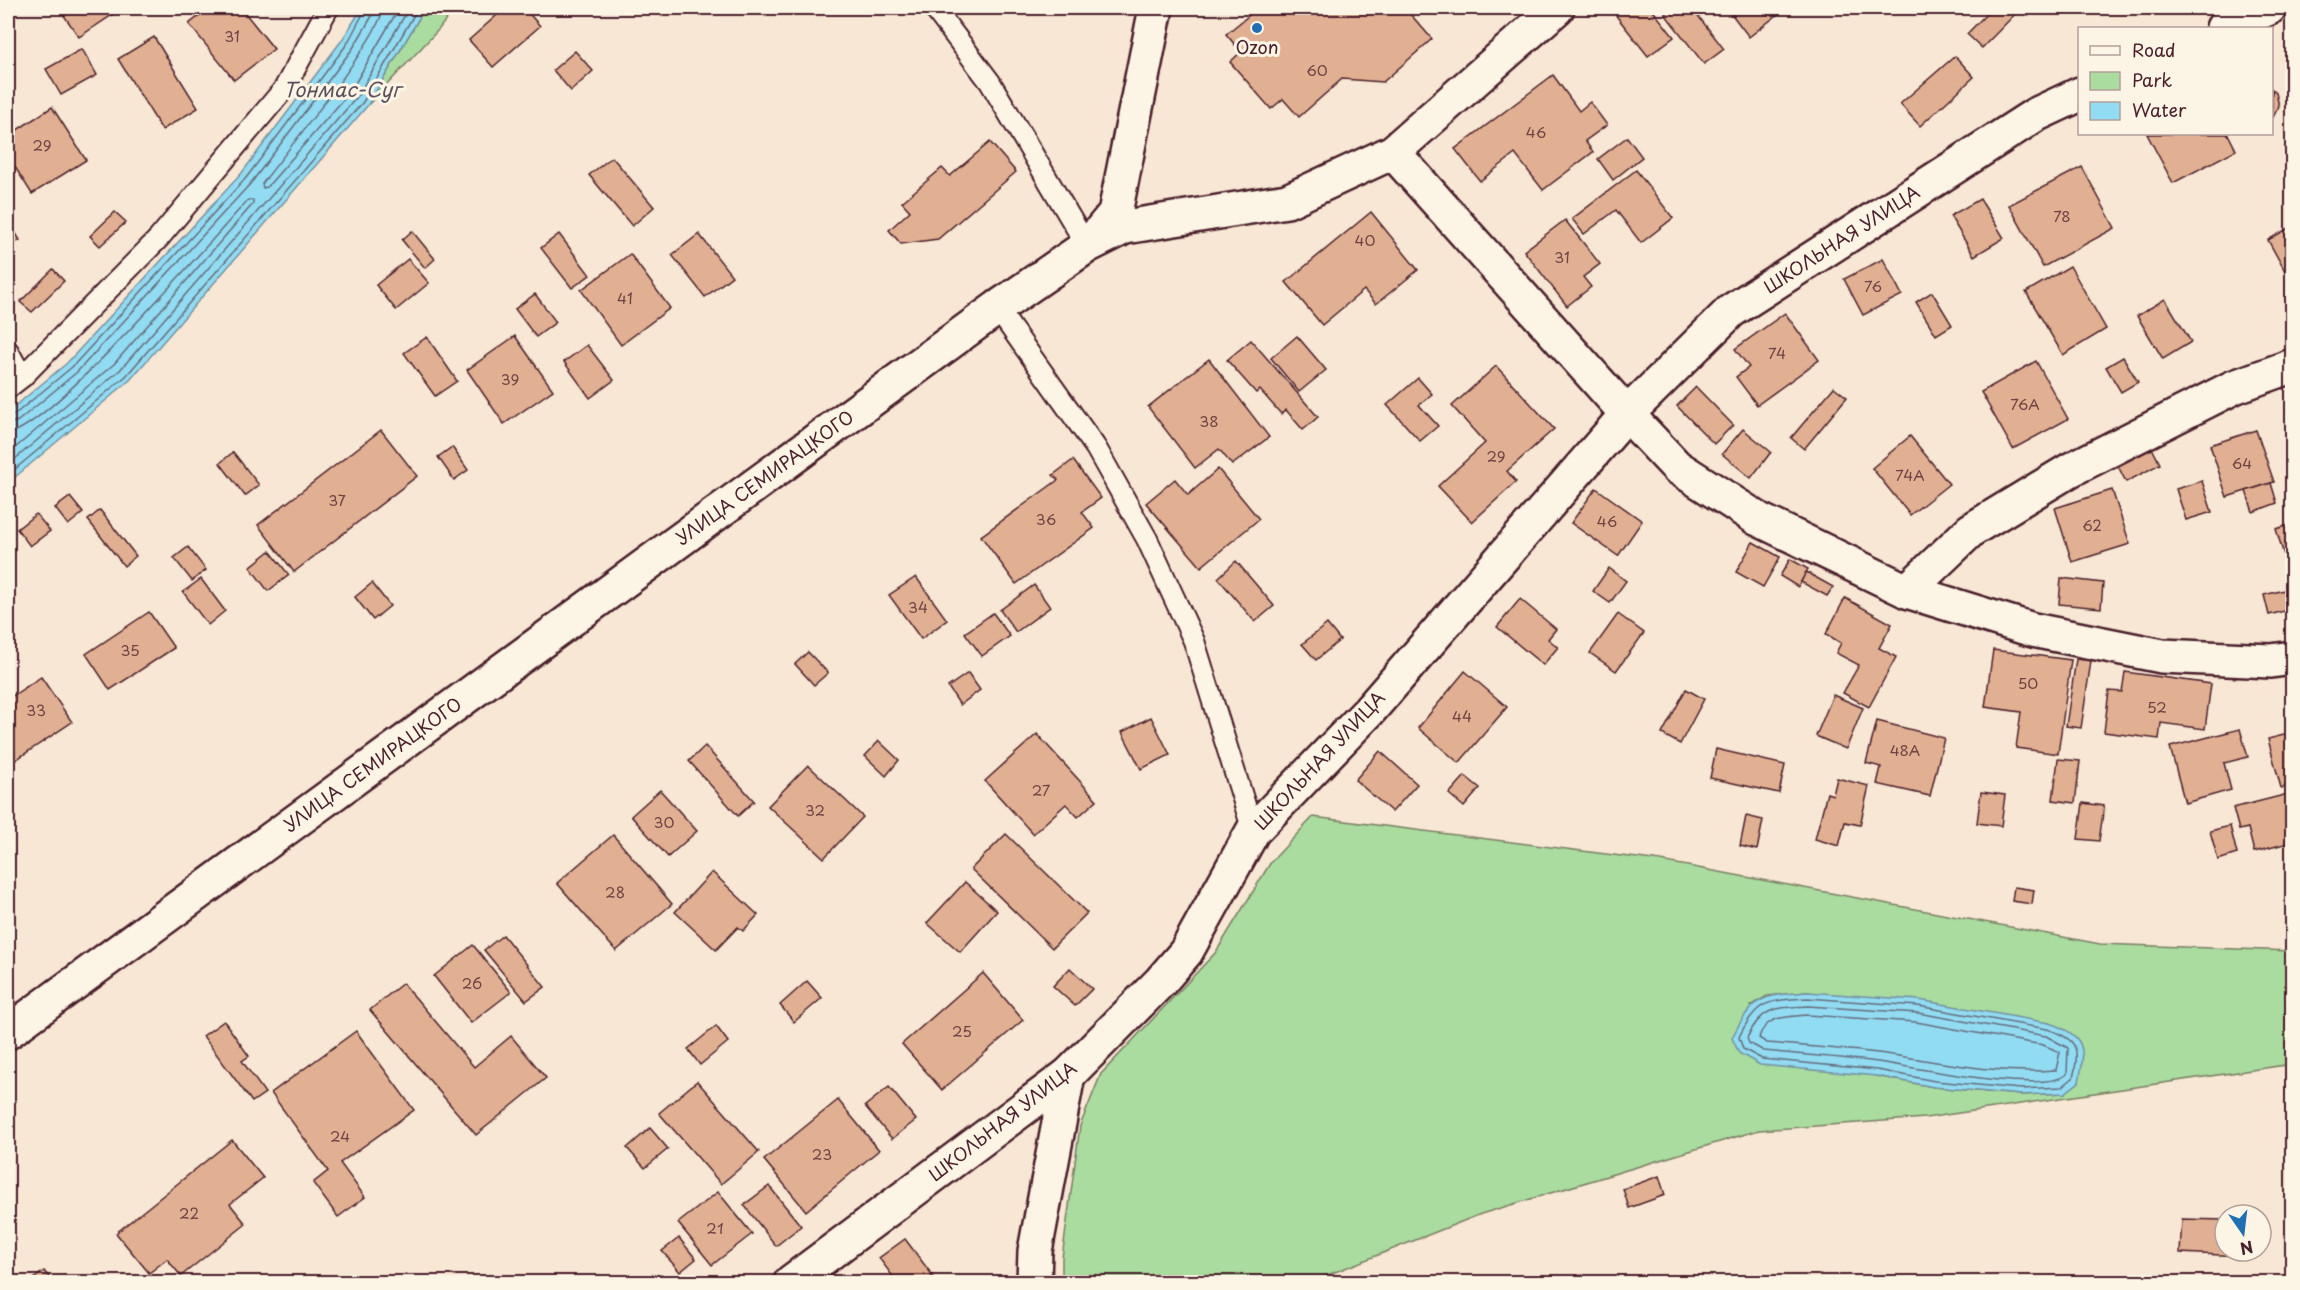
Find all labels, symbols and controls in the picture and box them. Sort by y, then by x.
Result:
marker: Ozon [1250,21,1264,35]
house number: 31 [224,24,240,47]
legend [2078,27,2273,135]
place label: Ozon [1235,33,1279,60]
text: Road [2132,36,2176,63]
house number: 60 [1306,58,1328,81]
text: Park [2132,66,2172,93]
water label: Тонмас-Суг [283,74,404,104]
text: Water [2132,96,2187,123]
house number: 46 [1526,120,1546,143]
house number: 29 [32,133,52,156]
street label: ШКОЛЬНАЯ УЛИЦА [1758,178,1925,299]
house number: 78 [2053,204,2071,227]
house number: 40 [1355,228,1375,251]
house number: 31 [1554,245,1570,268]
house number: 76 [1864,274,1882,297]
house number: 41 [617,286,633,309]
house number: 74 [1768,341,1786,364]
house number: 39 [501,367,519,390]
house number: 76А [2010,392,2040,415]
street label: УЛИЦА СЕМИРАЦКОГО [669,403,859,551]
house number: 38 [1199,409,1219,432]
house number: 29 [1486,444,1506,467]
house number: 64 [2232,451,2252,474]
house number: 74А [1895,463,1925,486]
house number: 37 [328,488,346,511]
house number: 36 [1036,507,1056,530]
house number: 46 [1597,509,1617,532]
house number: 62 [2082,513,2102,536]
house number: 34 [908,595,928,618]
house number: 35 [120,638,140,661]
house number: 50 [2018,671,2038,694]
street label: ШКОЛЬНАЯ УЛИЦА [1247,684,1391,836]
street label: УЛИЦА СЕМИРАЦКОГО [277,690,467,838]
house number: 52 [2147,695,2167,718]
house number: 33 [26,698,46,721]
house number: 44 [1452,704,1472,727]
house number: 48А [1890,738,1920,761]
house number: 27 [1032,778,1051,801]
house number: 32 [805,798,825,821]
house number: 30 [654,810,674,833]
house number: 28 [605,880,625,903]
house number: 26 [462,971,482,994]
house number: 25 [952,1019,972,1042]
street label: ШКОЛЬНАЯ УЛИЦА [922,1054,1082,1187]
house number: 24 [330,1124,350,1147]
house number: 23 [812,1142,832,1165]
house number: 22 [179,1201,199,1224]
north arrow [2213,1203,2273,1263]
house number: 21 [706,1216,724,1239]
text: N [2238,1235,2256,1262]

